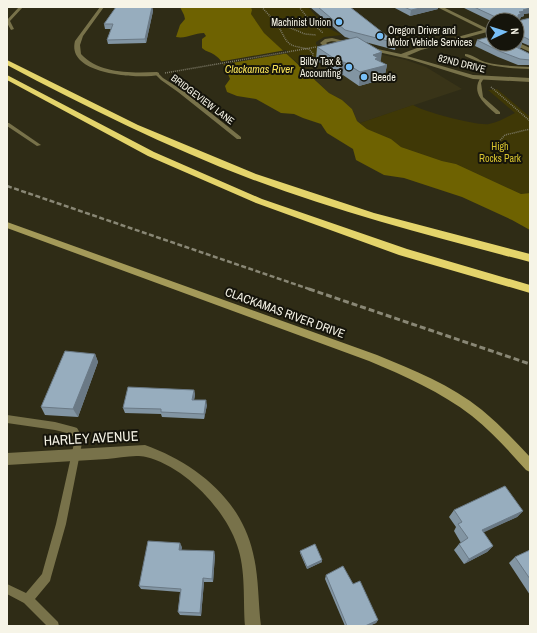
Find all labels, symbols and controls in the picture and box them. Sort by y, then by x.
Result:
north arrow [485,12,525,52]
place label: Machinist Union [271,16,331,29]
marker: Machinist Union [334,17,344,27]
place label: Oregon Driver and Motor Vehicle Services [388,24,472,49]
text: N [508,28,522,35]
marker: Oregon Driver and Motor Vehicle Services [375,31,385,41]
street label: 82ND DRIVE [437,51,487,76]
place label: Bilby Tax & Accounting [299,55,342,80]
water label: Clackamas River [225,62,294,76]
marker: Bilby Tax & Accounting [344,62,354,72]
street label: BRIDGEVIEW LANE [168,71,237,127]
place label: Beede [372,71,396,84]
marker: Beede [359,72,369,82]
park label: High Rocks Park [479,140,522,165]
street label: CLACKAMAS RIVER DRIVE [223,284,347,342]
street label: HARLEY AVENUE [43,427,139,449]

